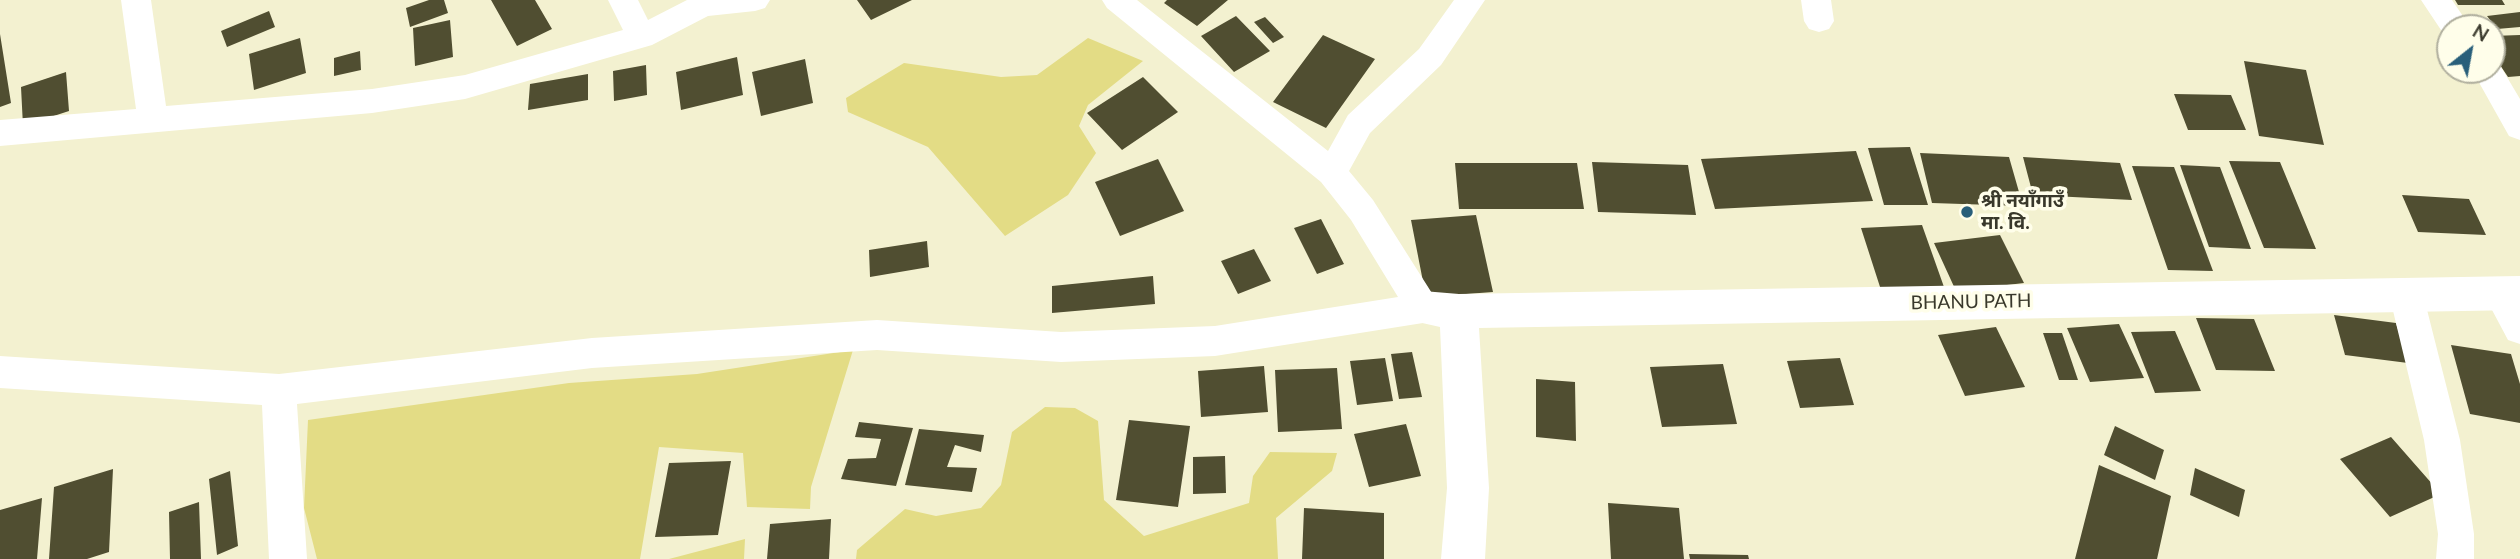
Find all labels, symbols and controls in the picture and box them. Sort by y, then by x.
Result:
north arrow [2436,14,2506,84]
text: N [2469,19,2493,46]
place label: श्री नयाँगाउँ मा. वि. [1981,190,2064,234]
marker: श्री नयाँगाउँ मा. वि. [1959,204,1975,220]
street label: BHANU PATH [1910,290,2032,314]

